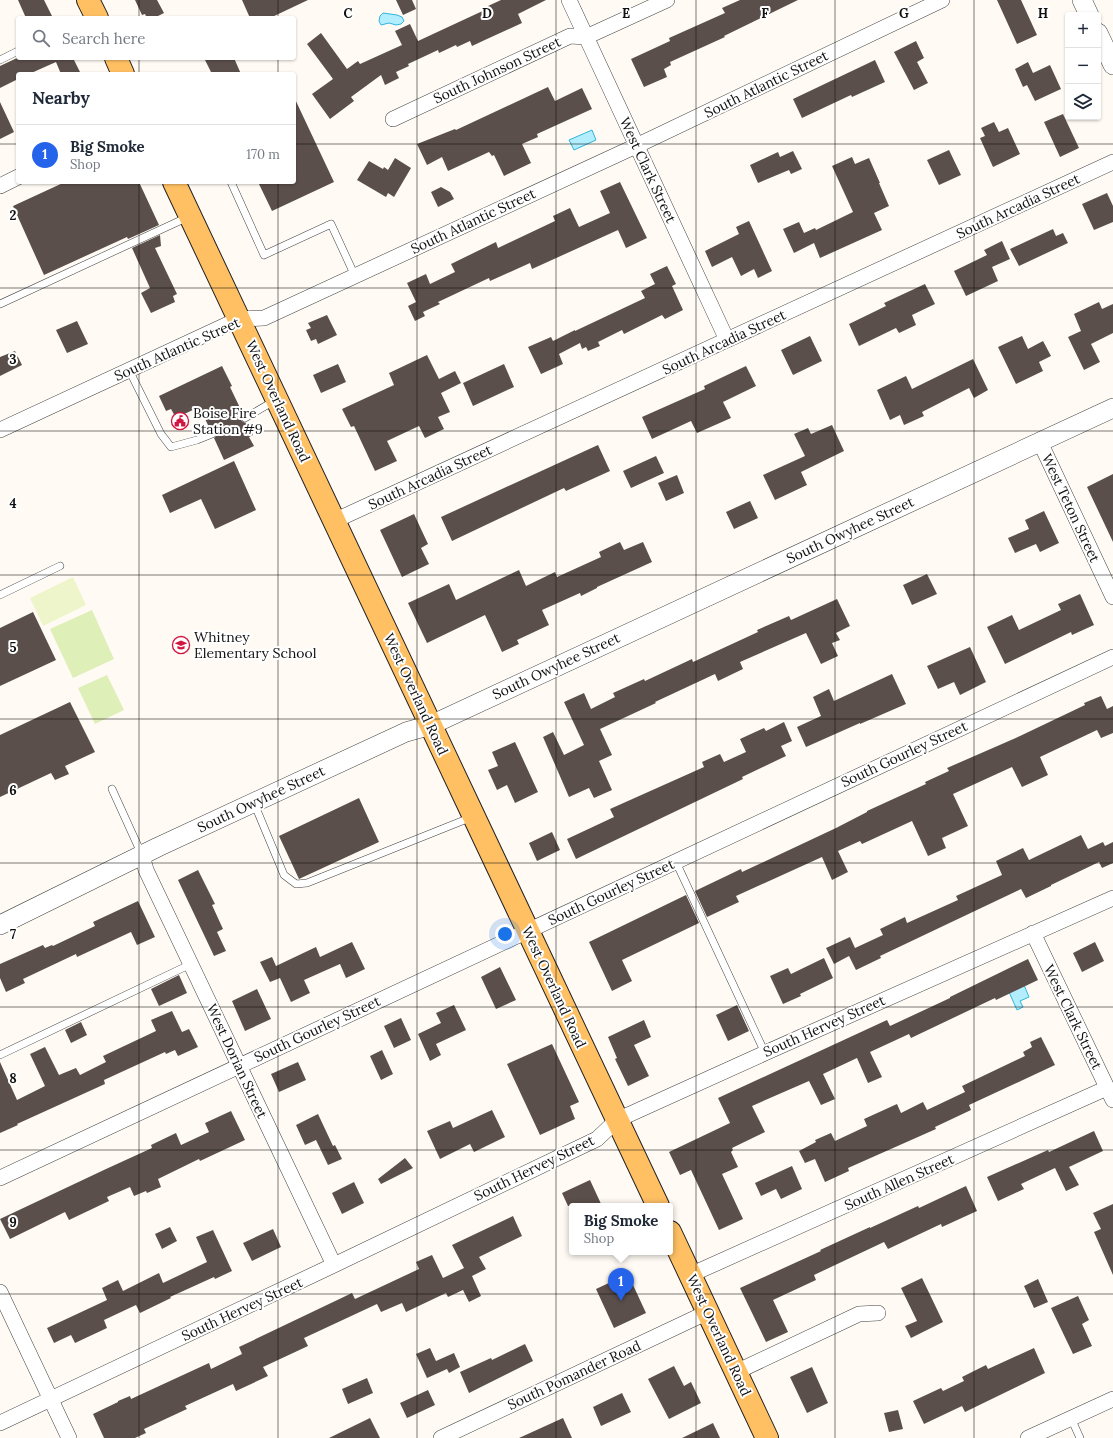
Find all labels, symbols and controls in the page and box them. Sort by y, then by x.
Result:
text: C [344,5,353,22]
text: D [482,5,492,22]
text: E [622,5,630,22]
text: F [761,5,769,22]
text: G [899,5,909,22]
text: H [1038,5,1048,22]
map controls [1065,12,1101,120]
button: + [1065,12,1101,48]
search box [16,16,296,60]
icon: search [30,27,52,49]
text: Search here [62,29,145,48]
street label: South Johnson Street [430,32,564,107]
street label: South Atlantic Street [701,46,831,122]
button: − [1065,48,1101,84]
button: layers [1065,84,1101,120]
text: Nearby [32,87,90,109]
street label: West Clark Street [616,114,681,226]
text: Big Smoke [70,137,145,156]
text: 1 [42,146,48,163]
text: 170 m [246,146,280,163]
text: Shop [70,156,101,173]
street label: South Arcadia Street [953,169,1083,243]
street label: South Atlantic Street [408,184,539,258]
text: 2 [10,207,17,224]
street label: South Arcadia Street [659,305,789,379]
street label: South Atlantic Street [111,313,243,385]
street label: West Overland Road [242,337,314,465]
text: 3 [9,351,17,368]
place label: Boise Fire Station #9 [193,404,263,438]
public building icon: Boise Fire Station #9 [170,411,190,431]
street label: South Arcadia Street [365,440,495,514]
street label: West Teton Street [1038,451,1104,566]
street label: South Owyhee Street [783,492,917,567]
text: 4 [9,495,17,512]
place label: Whitney Elementary School [194,628,317,662]
street label: South Owyhee Street [489,628,623,703]
street label: West Overland Road [380,630,452,758]
school or university icon: Whitney Elementary School [171,635,191,655]
text: 5 [9,639,17,656]
street label: South Gourley Street [838,717,971,791]
street label: South Owyhee Street [194,761,328,836]
text: 6 [9,782,17,799]
street label: South Gourley Street [545,855,678,929]
street label: West Overland Road [518,923,590,1051]
your location [495,924,515,944]
text: 7 [10,926,16,943]
street label: West Clark Street [1040,962,1106,1073]
street label: South Hervey Street [760,991,888,1061]
street label: South Gourley Street [251,992,384,1066]
street label: West Dorian Street [203,1001,272,1122]
text: 8 [9,1070,17,1087]
street label: South Hervey Street [471,1131,598,1205]
street label: South Allen Street [842,1150,957,1214]
popup [569,1203,673,1255]
text: Big Smoke [584,1211,658,1230]
text: 9 [9,1214,17,1231]
text: Shop [584,1230,614,1247]
pin: 1 [608,1268,634,1301]
street label: West Overland Road [683,1271,755,1399]
street label: South Hervey Street [179,1273,306,1345]
street label: South Pomander Road [505,1336,643,1414]

